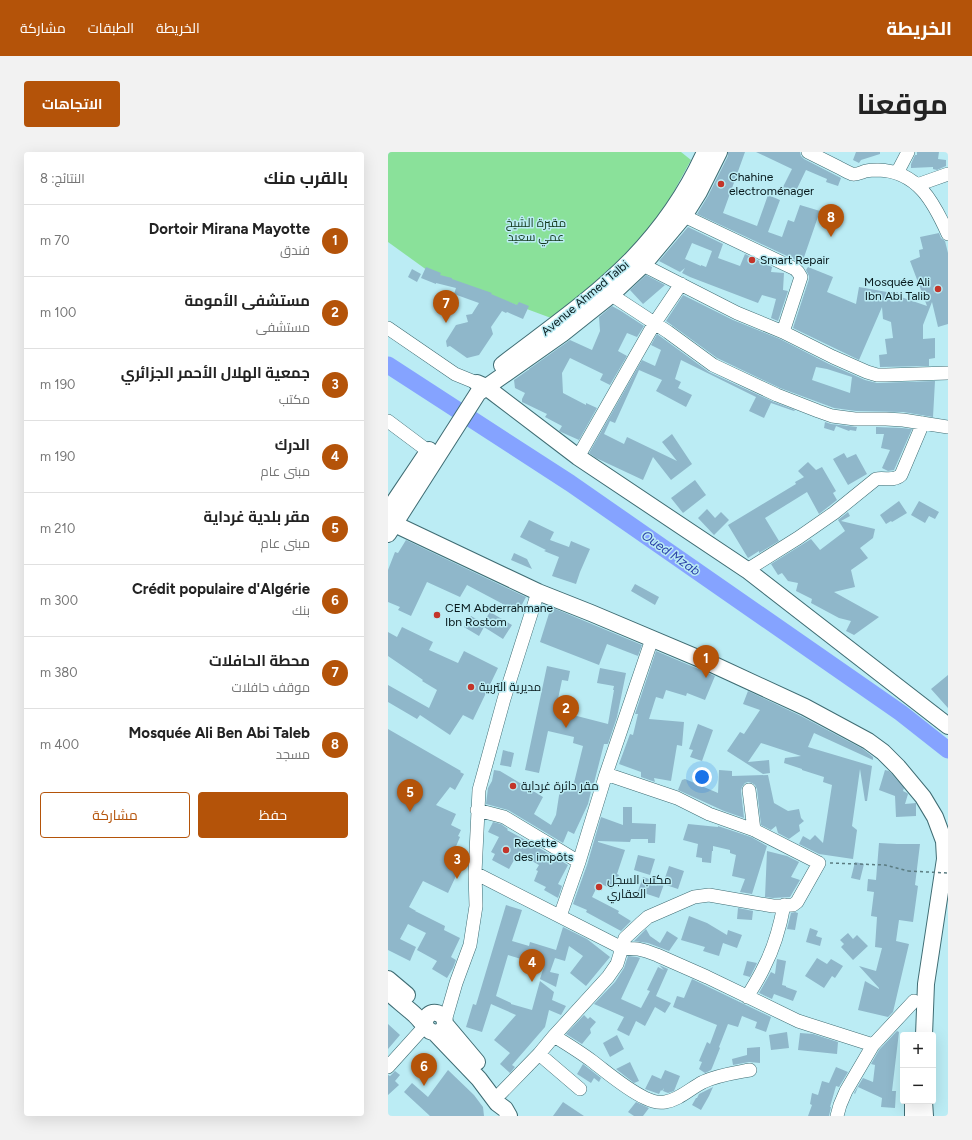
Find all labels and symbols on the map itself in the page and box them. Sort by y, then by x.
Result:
place label: Chahine electroménager [729,170,814,198]
marker: Chahine electroménager [716,179,726,189]
pin: 8 [818,204,844,237]
park label: مقبرة الشيخ عمي سعيد [506,216,566,247]
place label: Smart Repair [760,253,829,267]
marker: Smart Repair [747,255,757,265]
street label: Avenue Ahmed Talbi [539,257,631,339]
place label: Mosquée Ali Ibn Abi Talib [864,275,930,303]
marker: Mosquée Ali Ibn Abi Talib [933,284,943,294]
pin: 7 [433,290,459,323]
water label: Oued Mzab [639,527,703,579]
place label: CEM Abderrahmane Ibn Rostom [445,601,554,629]
marker: CEM Abderrahmane Ibn Rostom [432,610,442,620]
pin: 1 [693,645,719,678]
place label: مديرية التربية [479,680,541,694]
marker: مديرية التربية [466,682,476,692]
pin: 2 [553,695,579,728]
your location [692,767,712,787]
pin: 5 [397,779,423,812]
place label: مقر دائرة غرداية [521,779,599,793]
marker: مقر دائرة غرداية [508,781,518,791]
place label: Recette des impôts [514,836,574,864]
marker: Recette des impôts [501,845,511,855]
pin: 3 [444,846,470,879]
place label: مكتب السجل العقاري [607,873,671,904]
marker: مكتب السجل العقاري [594,882,604,892]
pin: 4 [519,949,545,982]
pin: 6 [411,1053,437,1086]

